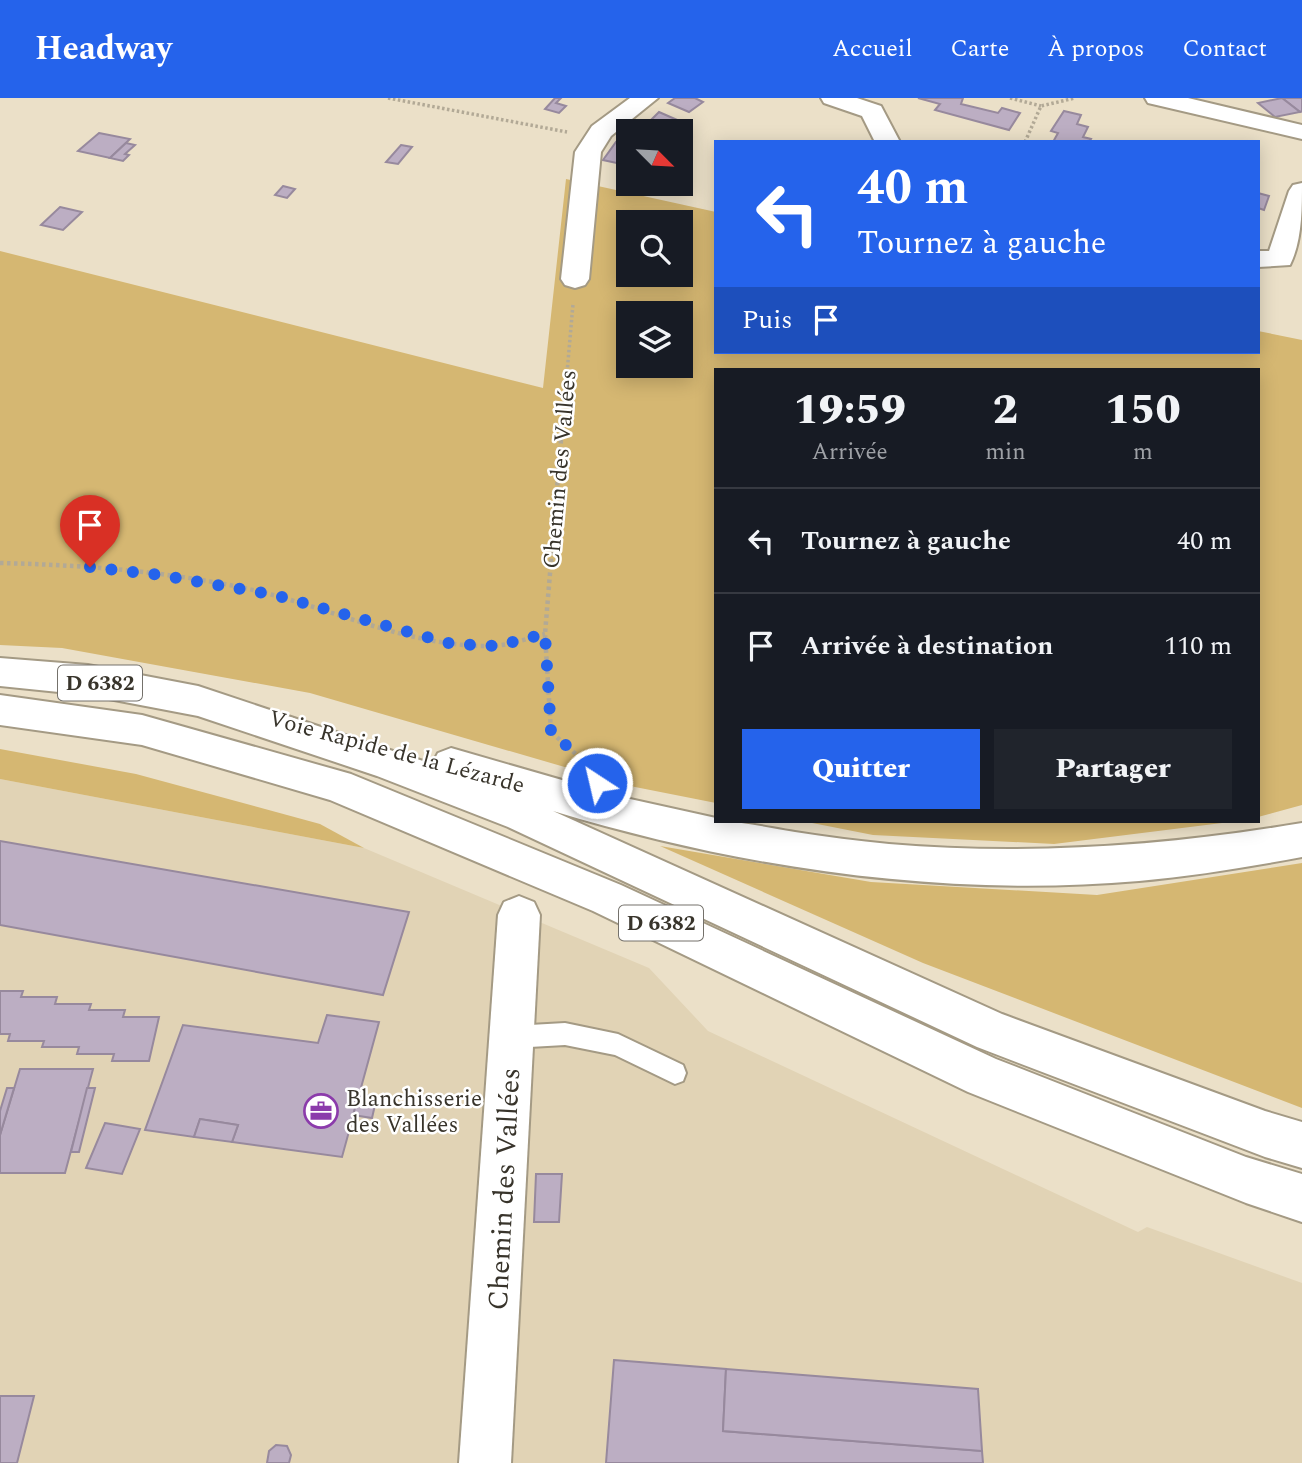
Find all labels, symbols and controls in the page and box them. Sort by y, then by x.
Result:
text: Headway [35,24,172,74]
text: Accueil [832,31,912,67]
text: Carte [950,31,1009,67]
text: À propos [1047,31,1144,67]
text: Contact [1182,31,1267,67]
north arrow [616,119,693,196]
map controls [616,119,693,378]
text: 40 m [857,151,968,226]
icon: left [742,168,833,259]
button: search [616,210,693,287]
text: Tournez à gauche [857,219,1106,268]
text: Puis [742,300,793,340]
button: layers [616,301,693,378]
icon: arrive [807,301,845,339]
street label: Chemin des Vallées [534,368,587,570]
text: 19:59 [793,379,906,442]
text: 2 [993,379,1018,442]
text: 150 [1105,379,1181,442]
text: Arrivée [812,435,888,470]
text: min [985,435,1026,470]
text: m [1133,435,1153,470]
pin [60,495,120,567]
icon: arrive [71,506,109,544]
text: Tournez à gauche [801,521,1011,561]
text: 40 m [1177,521,1232,561]
icon: left [742,522,780,560]
text: Arrivée à destination [801,626,1053,666]
text: 110 m [1164,626,1232,666]
icon: arrive [742,627,780,665]
road number: D 6382 [58,666,142,700]
street label: Voie Rapide de la Lézarde [265,701,528,803]
button: Quitter [742,729,980,809]
button: Partager [994,729,1232,809]
position arrow [560,746,634,820]
road number: D 6382 [619,906,703,940]
street label: Chemin des Vallées [477,1067,532,1312]
place label: Blanchisserie des Vallées [346,1082,482,1143]
office icon: Blanchisserie des Vallées [302,1092,340,1130]

